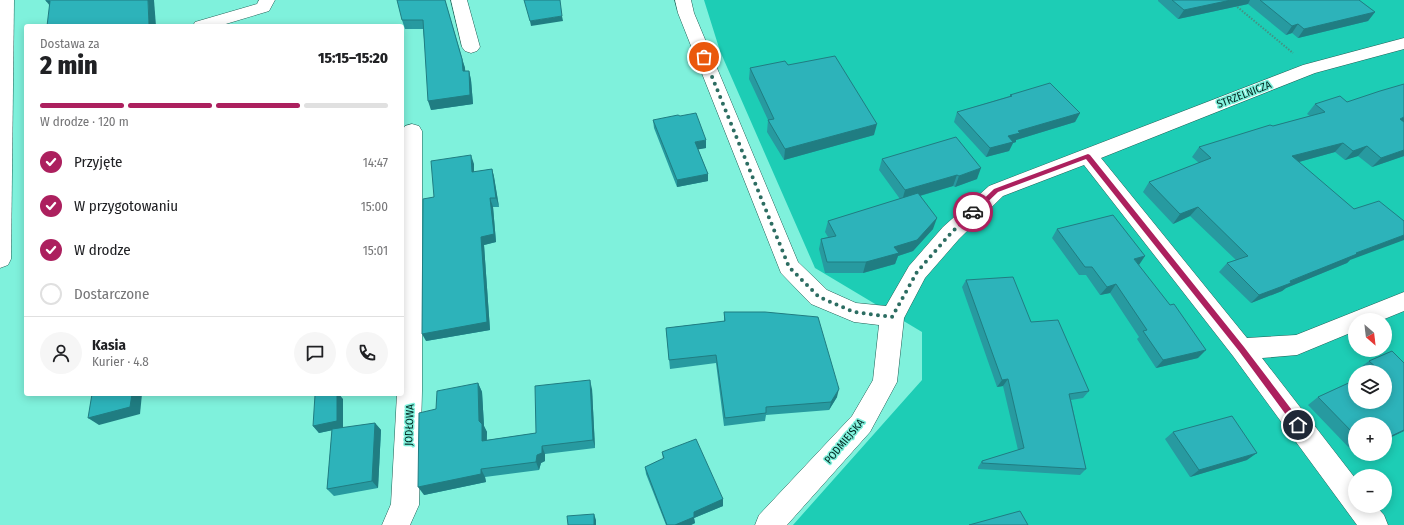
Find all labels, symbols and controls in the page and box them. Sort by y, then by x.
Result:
text: Dostawa za [40,36,100,51]
pin [687,40,721,74]
icon: bag [693,46,715,68]
text: 15:15–15:20 [318,49,388,67]
text: 2 min [40,50,98,81]
street label: STRZELNICZA [1215,78,1274,111]
text: W drodze · 120 m [40,114,129,129]
icon: check [40,151,62,173]
text: Przyjęte [74,153,123,171]
text: 14:47 [363,155,388,170]
courier [953,192,993,232]
icon: check [40,195,62,217]
text: W przygotowaniu [74,197,178,215]
text: 15:00 [361,199,388,214]
icon: car [962,201,984,223]
icon: check [40,239,62,261]
text: W drodze [74,241,131,259]
text: 15:01 [363,243,388,258]
text: Dostarczone [74,285,149,303]
north arrow [1348,313,1392,357]
map controls [1348,313,1392,513]
button: person [40,332,82,374]
button: chat [294,332,336,374]
button: phone [346,332,388,374]
text: Kasia [92,336,126,354]
text: Kurier · 4.8 [92,354,149,369]
button: layers [1348,365,1392,409]
street label: JODŁOWA [402,404,417,446]
pin [1281,408,1315,442]
icon: home [1287,414,1309,436]
street label: PODMIEJSKA [822,416,867,467]
button: + [1348,417,1392,461]
button: − [1348,469,1392,513]

